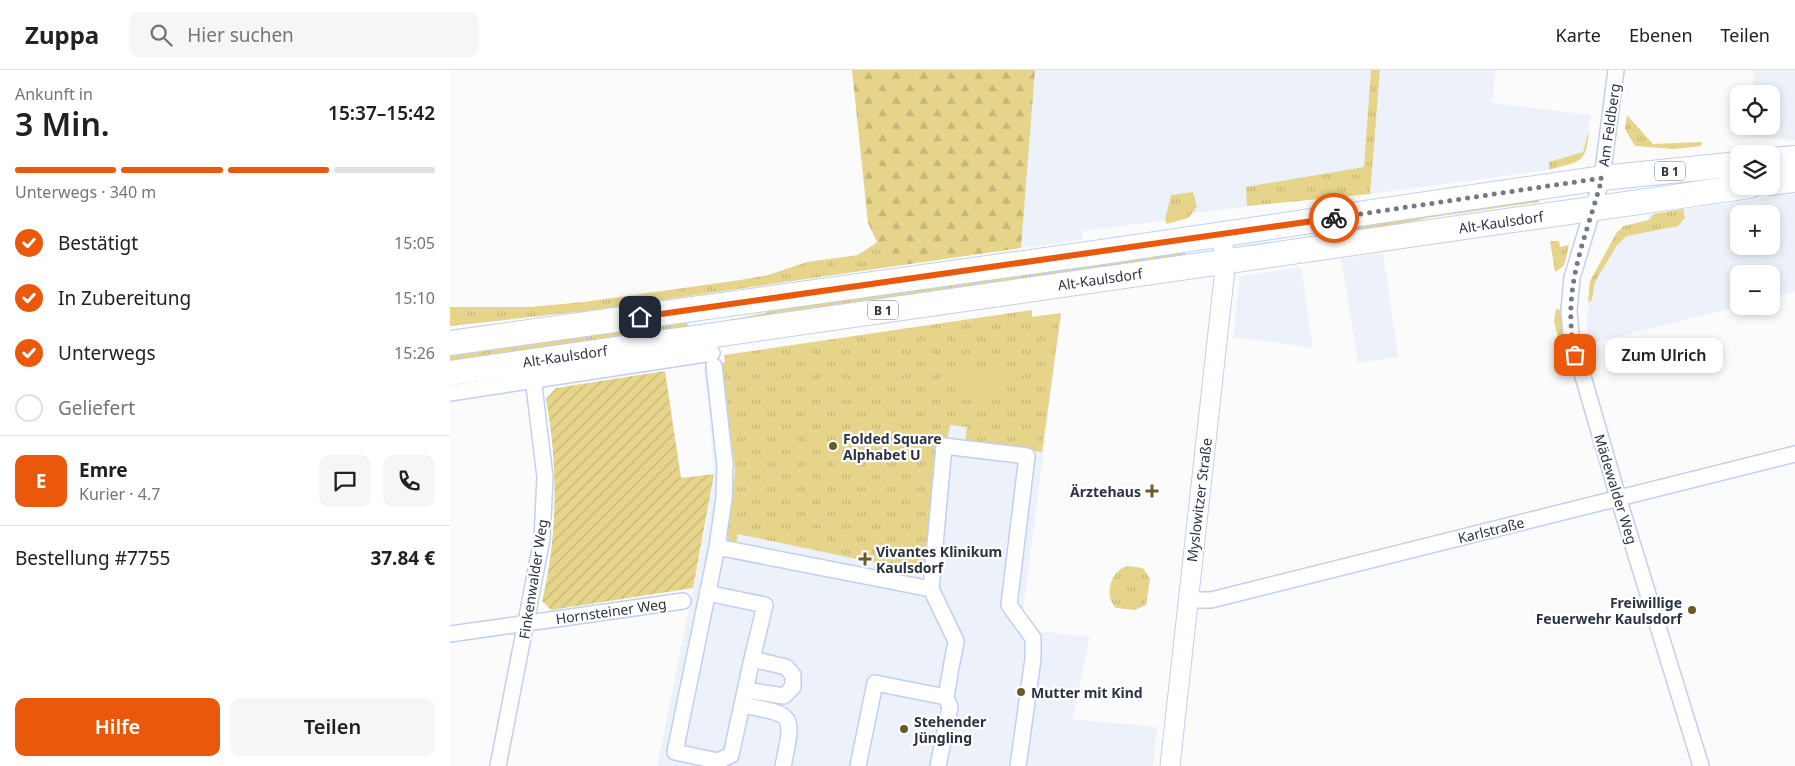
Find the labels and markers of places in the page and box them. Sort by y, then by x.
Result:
pin [619,296,661,338]
pin [1554,334,1596,376]
callout: Zum Ulrich [1605,338,1722,372]
place label: Folded Square Alphabet U [843,429,942,464]
marker: Folded Square Alphabet U [827,440,839,452]
place label: Ärztehaus [1070,482,1141,501]
marker: Ärztehaus [1145,484,1159,498]
place label: Vivantes Klinikum Kaulsdorf [876,542,1002,577]
marker: Vivantes Klinikum Kaulsdorf [858,552,872,566]
place label: Freiwillige Feuerwehr Kaulsdorf [1536,593,1684,628]
marker: Freiwillige Feuerwehr Kaulsdorf [1686,604,1698,616]
place label: Mutter mit Kind [1031,683,1143,702]
marker: Mutter mit Kind [1015,686,1027,698]
place label: Stehender Jüngling [912,712,987,747]
marker: Stehender Jüngling [898,723,910,735]

